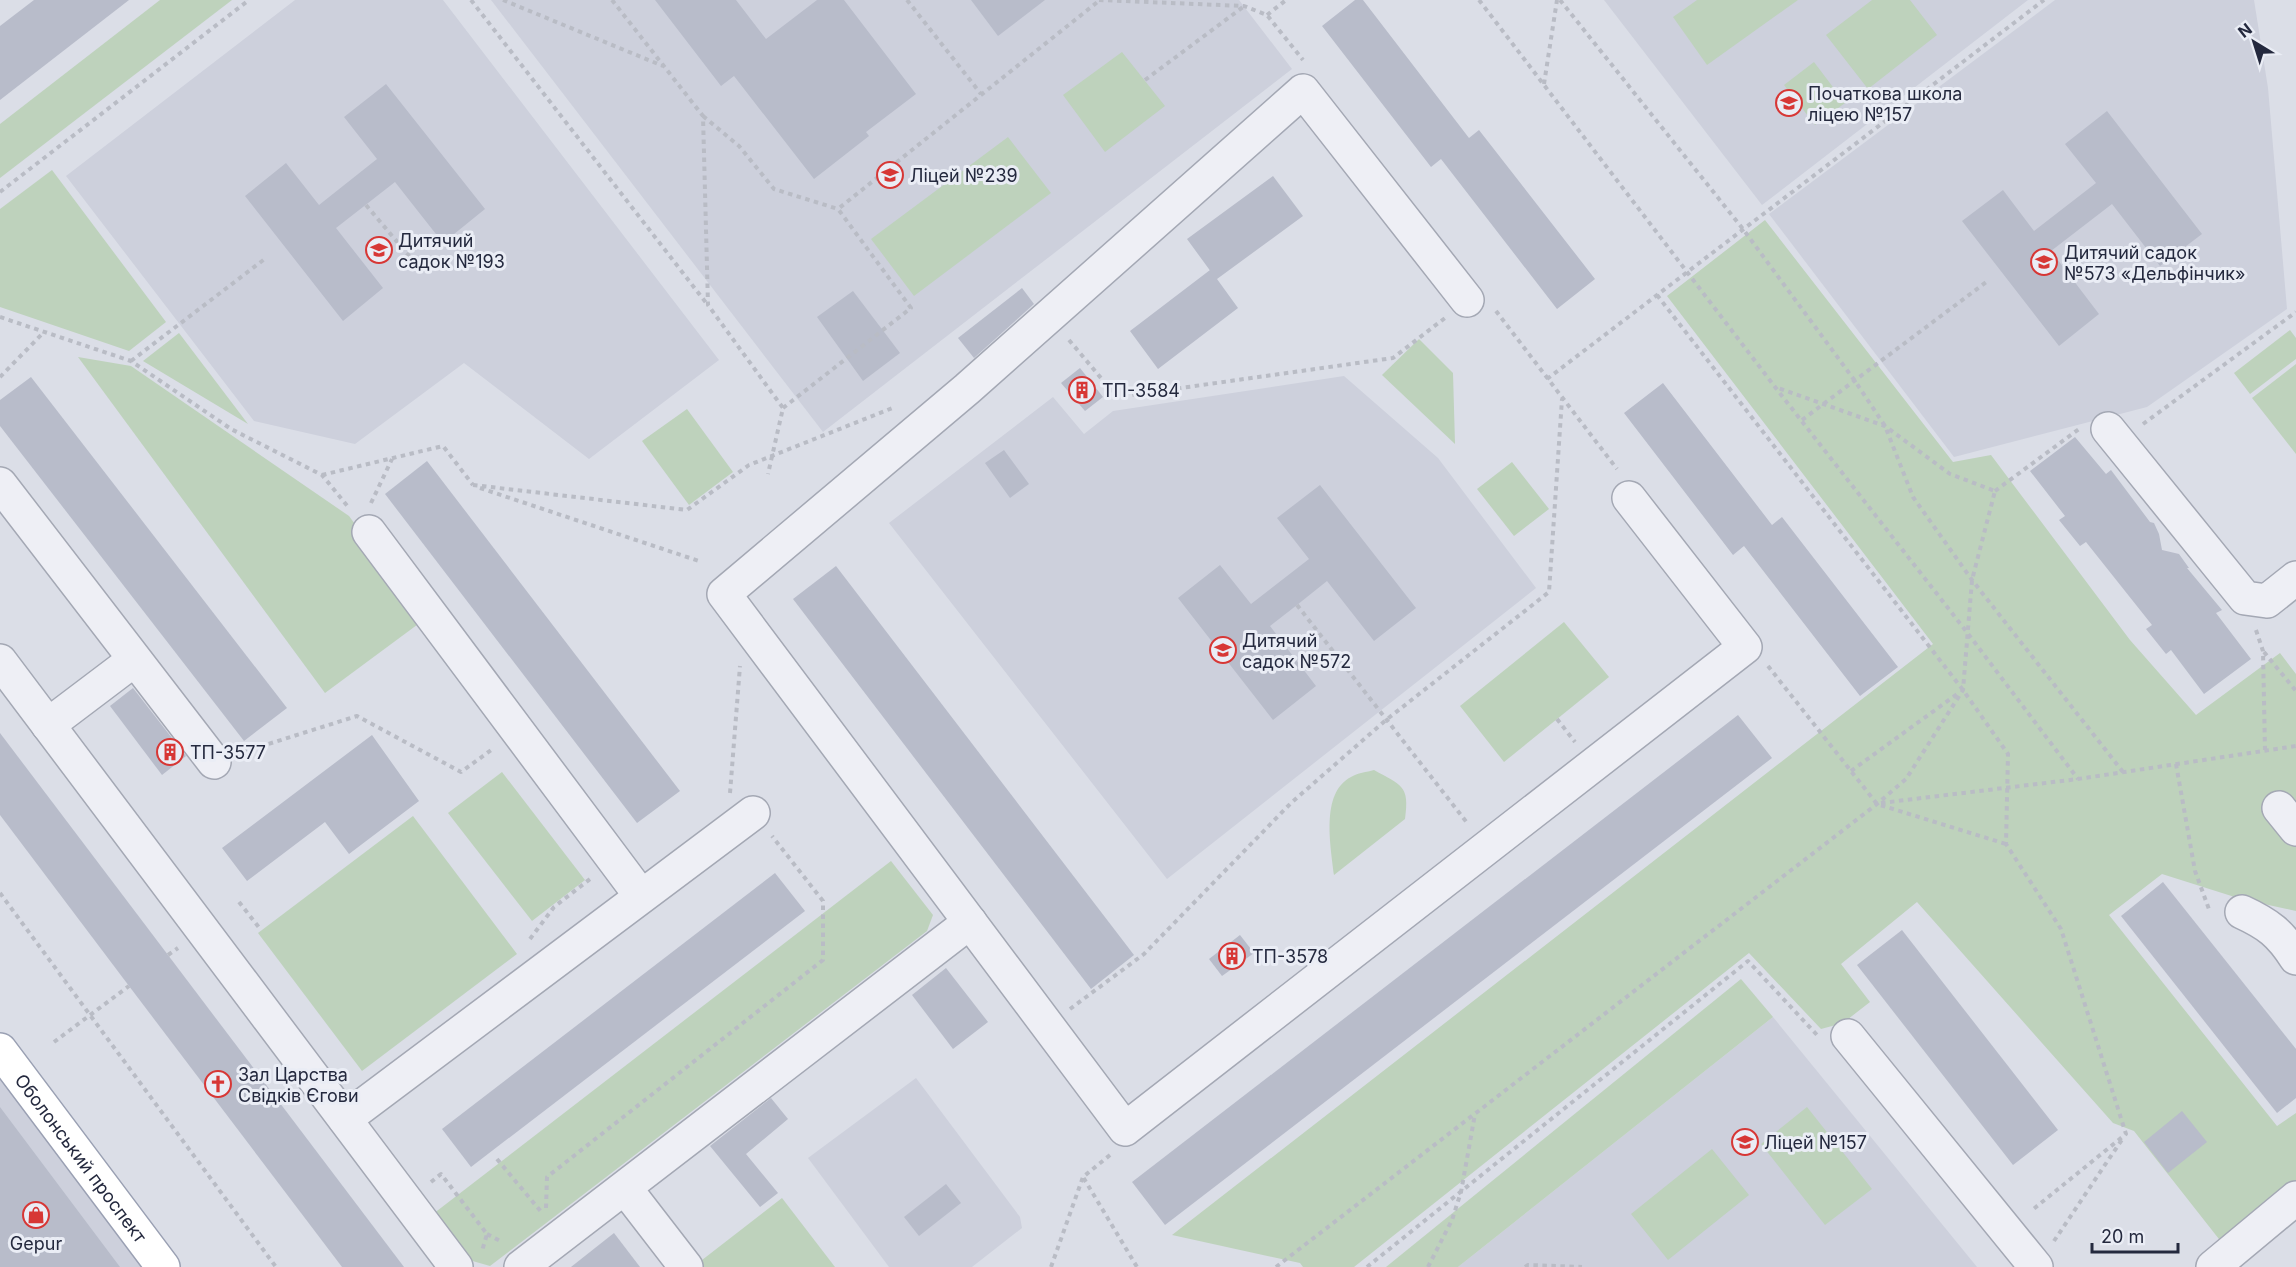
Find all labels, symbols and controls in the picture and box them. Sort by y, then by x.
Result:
north arrow [2224,12,2284,72]
text: N [2234,19,2256,42]
place label: Початкова школа ліцею №157 [1808,83,1962,125]
school or university icon: Початкова школа ліцею №157 [1774,88,1804,118]
school or university icon: Ліцей №239 [875,160,905,190]
place label: Ліцей №239 [910,165,1018,186]
place label: Дитячий садок №193 [398,230,505,272]
school or university icon: Дитячий садок №193 [364,235,394,265]
place label: Дитячий садок №573 «Дельфінчик» [2064,242,2246,284]
school or university icon: Дитячий садок №573 «Дельфінчик» [2029,247,2059,277]
building icon: ТП-3584 [1067,375,1097,405]
place label: ТП-3584 [1102,380,1180,401]
place label: Дитячий садок №572 [1242,630,1351,672]
school or university icon: Дитячий садок №572 [1208,635,1238,665]
building icon: ТП-3577 [155,737,185,767]
place label: ТП-3577 [190,742,266,763]
building icon: ТП-3578 [1217,941,1247,971]
place label: ТП-3578 [1252,946,1328,967]
place label: Зал Царства Свідків Єгови [238,1064,359,1106]
street label: Оболонський проспект [11,1069,152,1247]
church icon: Зал Царства Свідків Єгови [203,1069,233,1099]
school or university icon: Ліцей №157 [1730,1127,1760,1157]
place label: Ліцей №157 [1764,1132,1867,1153]
shop icon: Gepur [21,1200,51,1230]
scale bar [2092,1216,2178,1254]
text: 20 m [2101,1226,2144,1247]
place label: Gepur [10,1233,62,1254]

